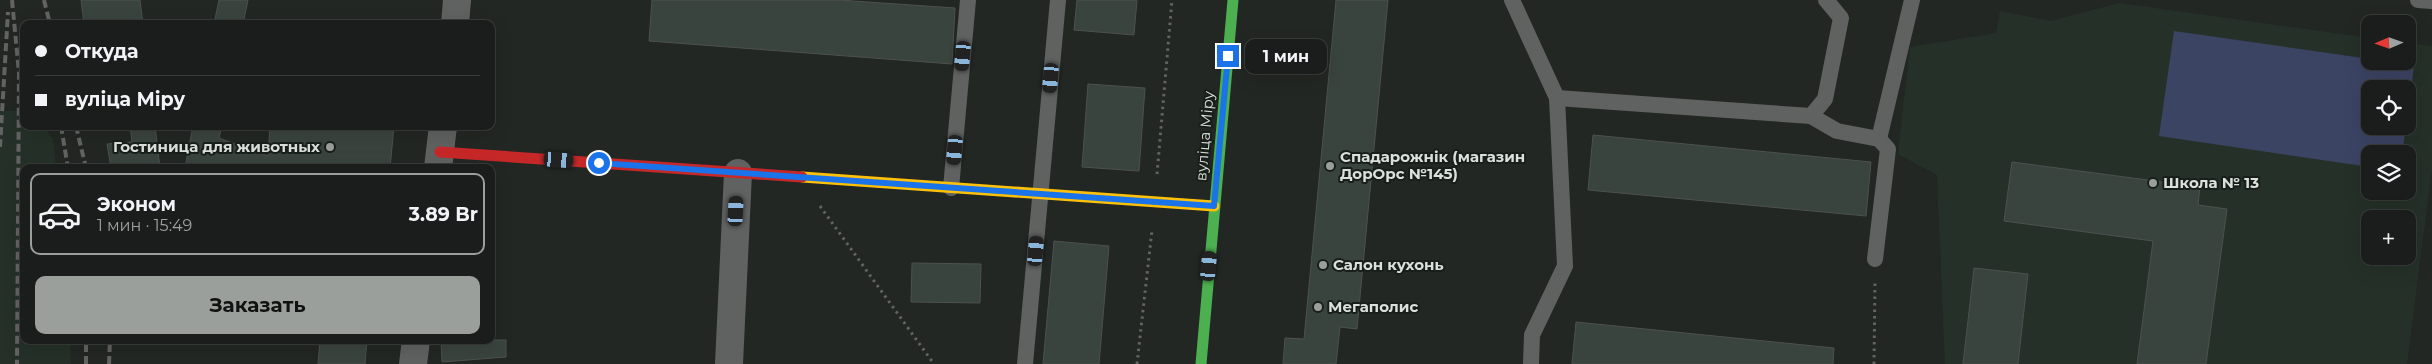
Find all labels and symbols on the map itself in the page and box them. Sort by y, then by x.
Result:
north arrow [2361,15,2416,70]
callout: 1 мин [1246,38,1328,74]
car [954,40,971,72]
route end [1217,45,1239,67]
car [1042,62,1059,94]
street label: вуліца Міру [1191,89,1218,182]
car [946,134,963,166]
place label: Гостиница для животных [113,137,320,156]
marker: Гостиница для животных [324,141,336,153]
place label: Спадарожнік (магазин ДорОрс №145) [1340,147,1525,183]
car [543,151,574,169]
route start [588,152,610,174]
marker: Спадарожнік (магазин ДорОрс №145) [1324,160,1336,172]
place label: Школа № 13 [2163,173,2259,192]
marker: Школа № 13 [2147,177,2159,189]
car [727,196,744,226]
car [1027,235,1044,267]
car [1200,250,1217,282]
place label: Салон кухонь [1333,255,1444,274]
marker: Салон кухонь [1317,259,1329,271]
place label: Мегаполис [1328,297,1418,316]
marker: Мегаполис [1312,301,1324,313]

